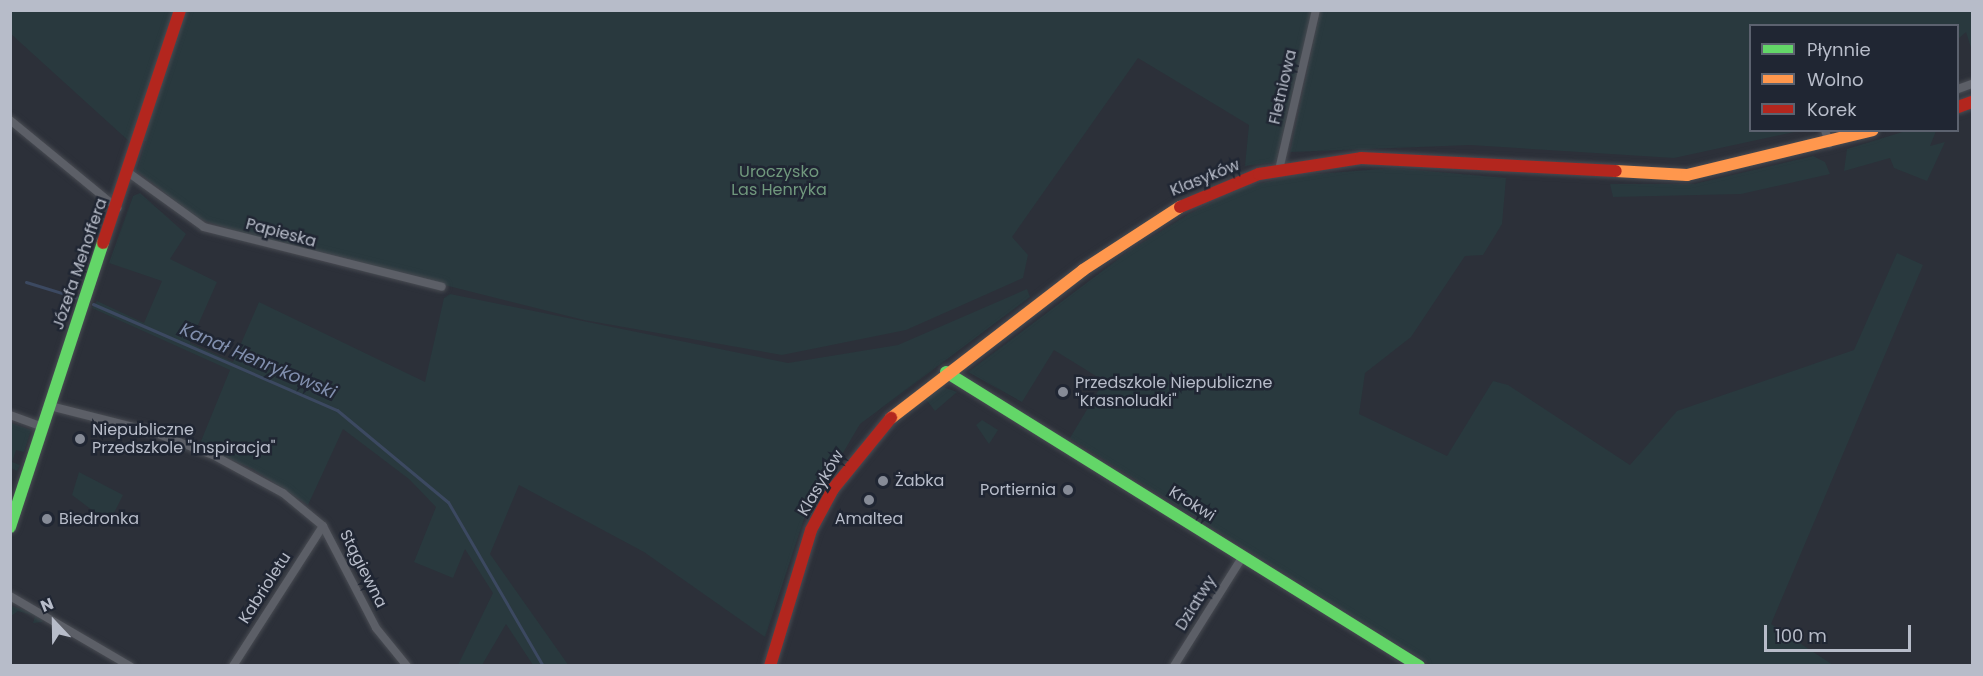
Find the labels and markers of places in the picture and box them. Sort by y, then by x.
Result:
place label: Przedszkole Niepubliczne "Krasnoludki" [1075,373,1272,411]
marker: Przedszkole Niepubliczne "Krasnoludki" [1056,385,1070,399]
place label: Niepubliczne Przedszkole "Inspiracja" [92,420,275,458]
marker: Niepubliczne Przedszkole "Inspiracja" [73,432,87,446]
place label: Żabka [895,471,944,491]
marker: Żabka [876,474,890,488]
place label: Portiernia [980,480,1056,500]
marker: Portiernia [1061,483,1075,497]
marker: Amaltea [862,493,876,507]
place label: Biedronka [59,509,139,529]
place label: Amaltea [835,509,903,529]
marker: Biedronka [40,512,54,526]

